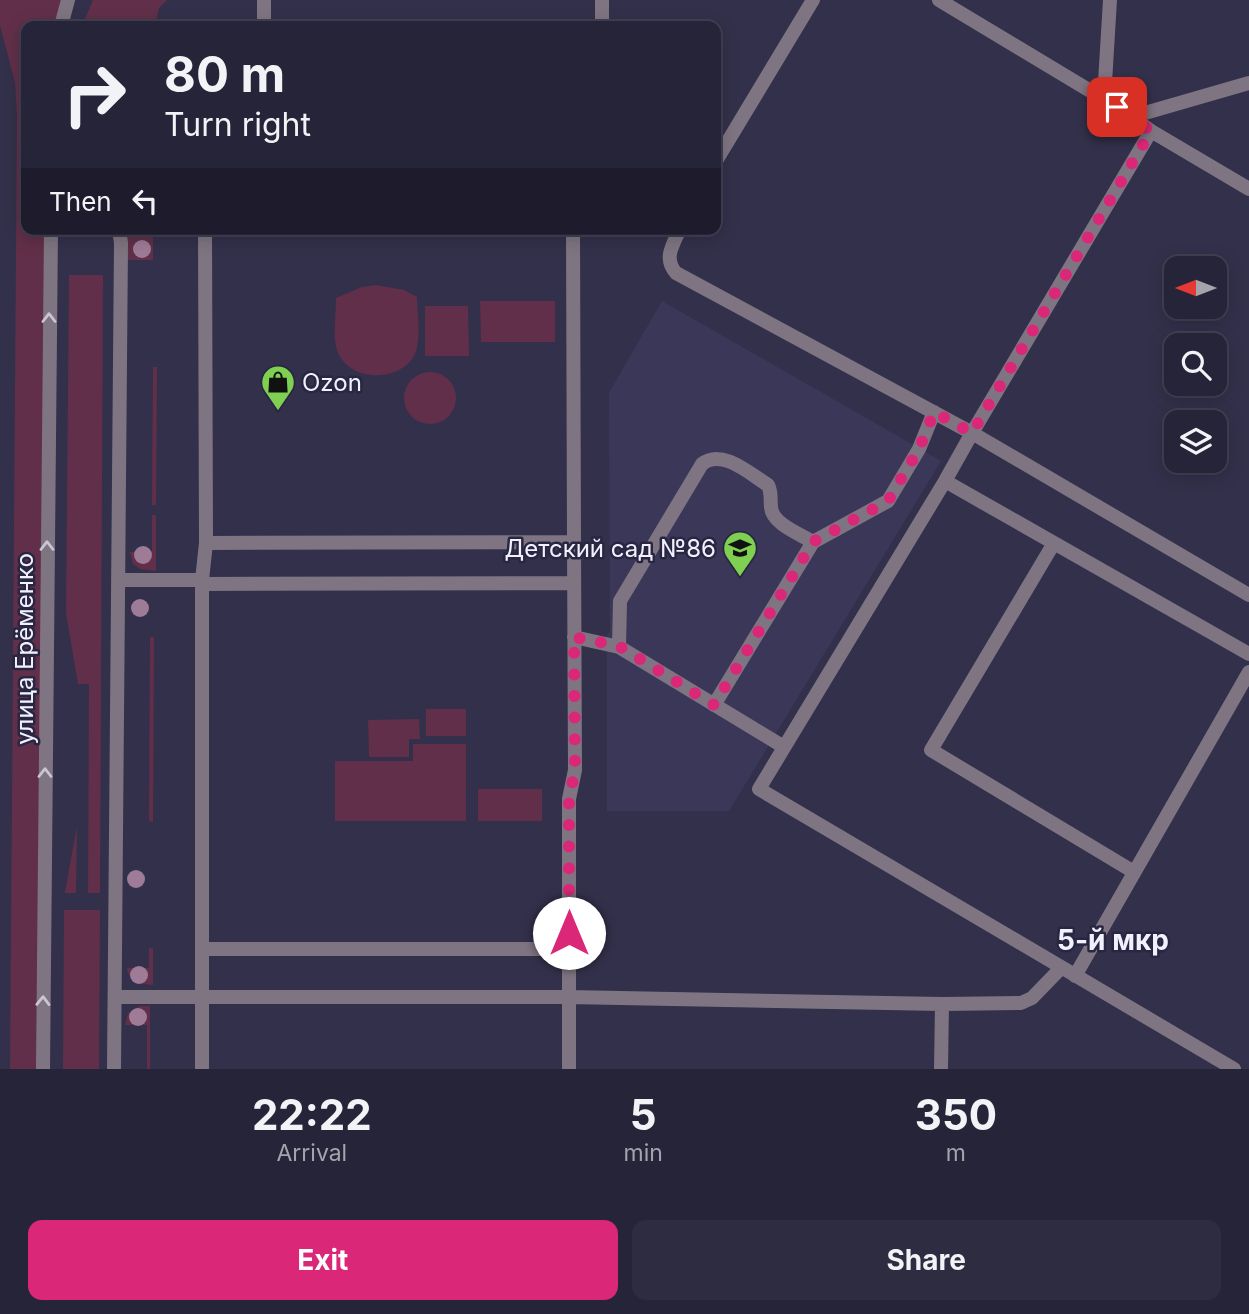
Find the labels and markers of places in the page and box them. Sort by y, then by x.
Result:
pin [1087,77,1147,137]
shop icon: Ozon [259,363,297,412]
place label: Ozon [302,368,362,397]
school or university icon: Детский сад №86 [721,529,759,578]
place label: Детский сад №86 [505,534,716,563]

